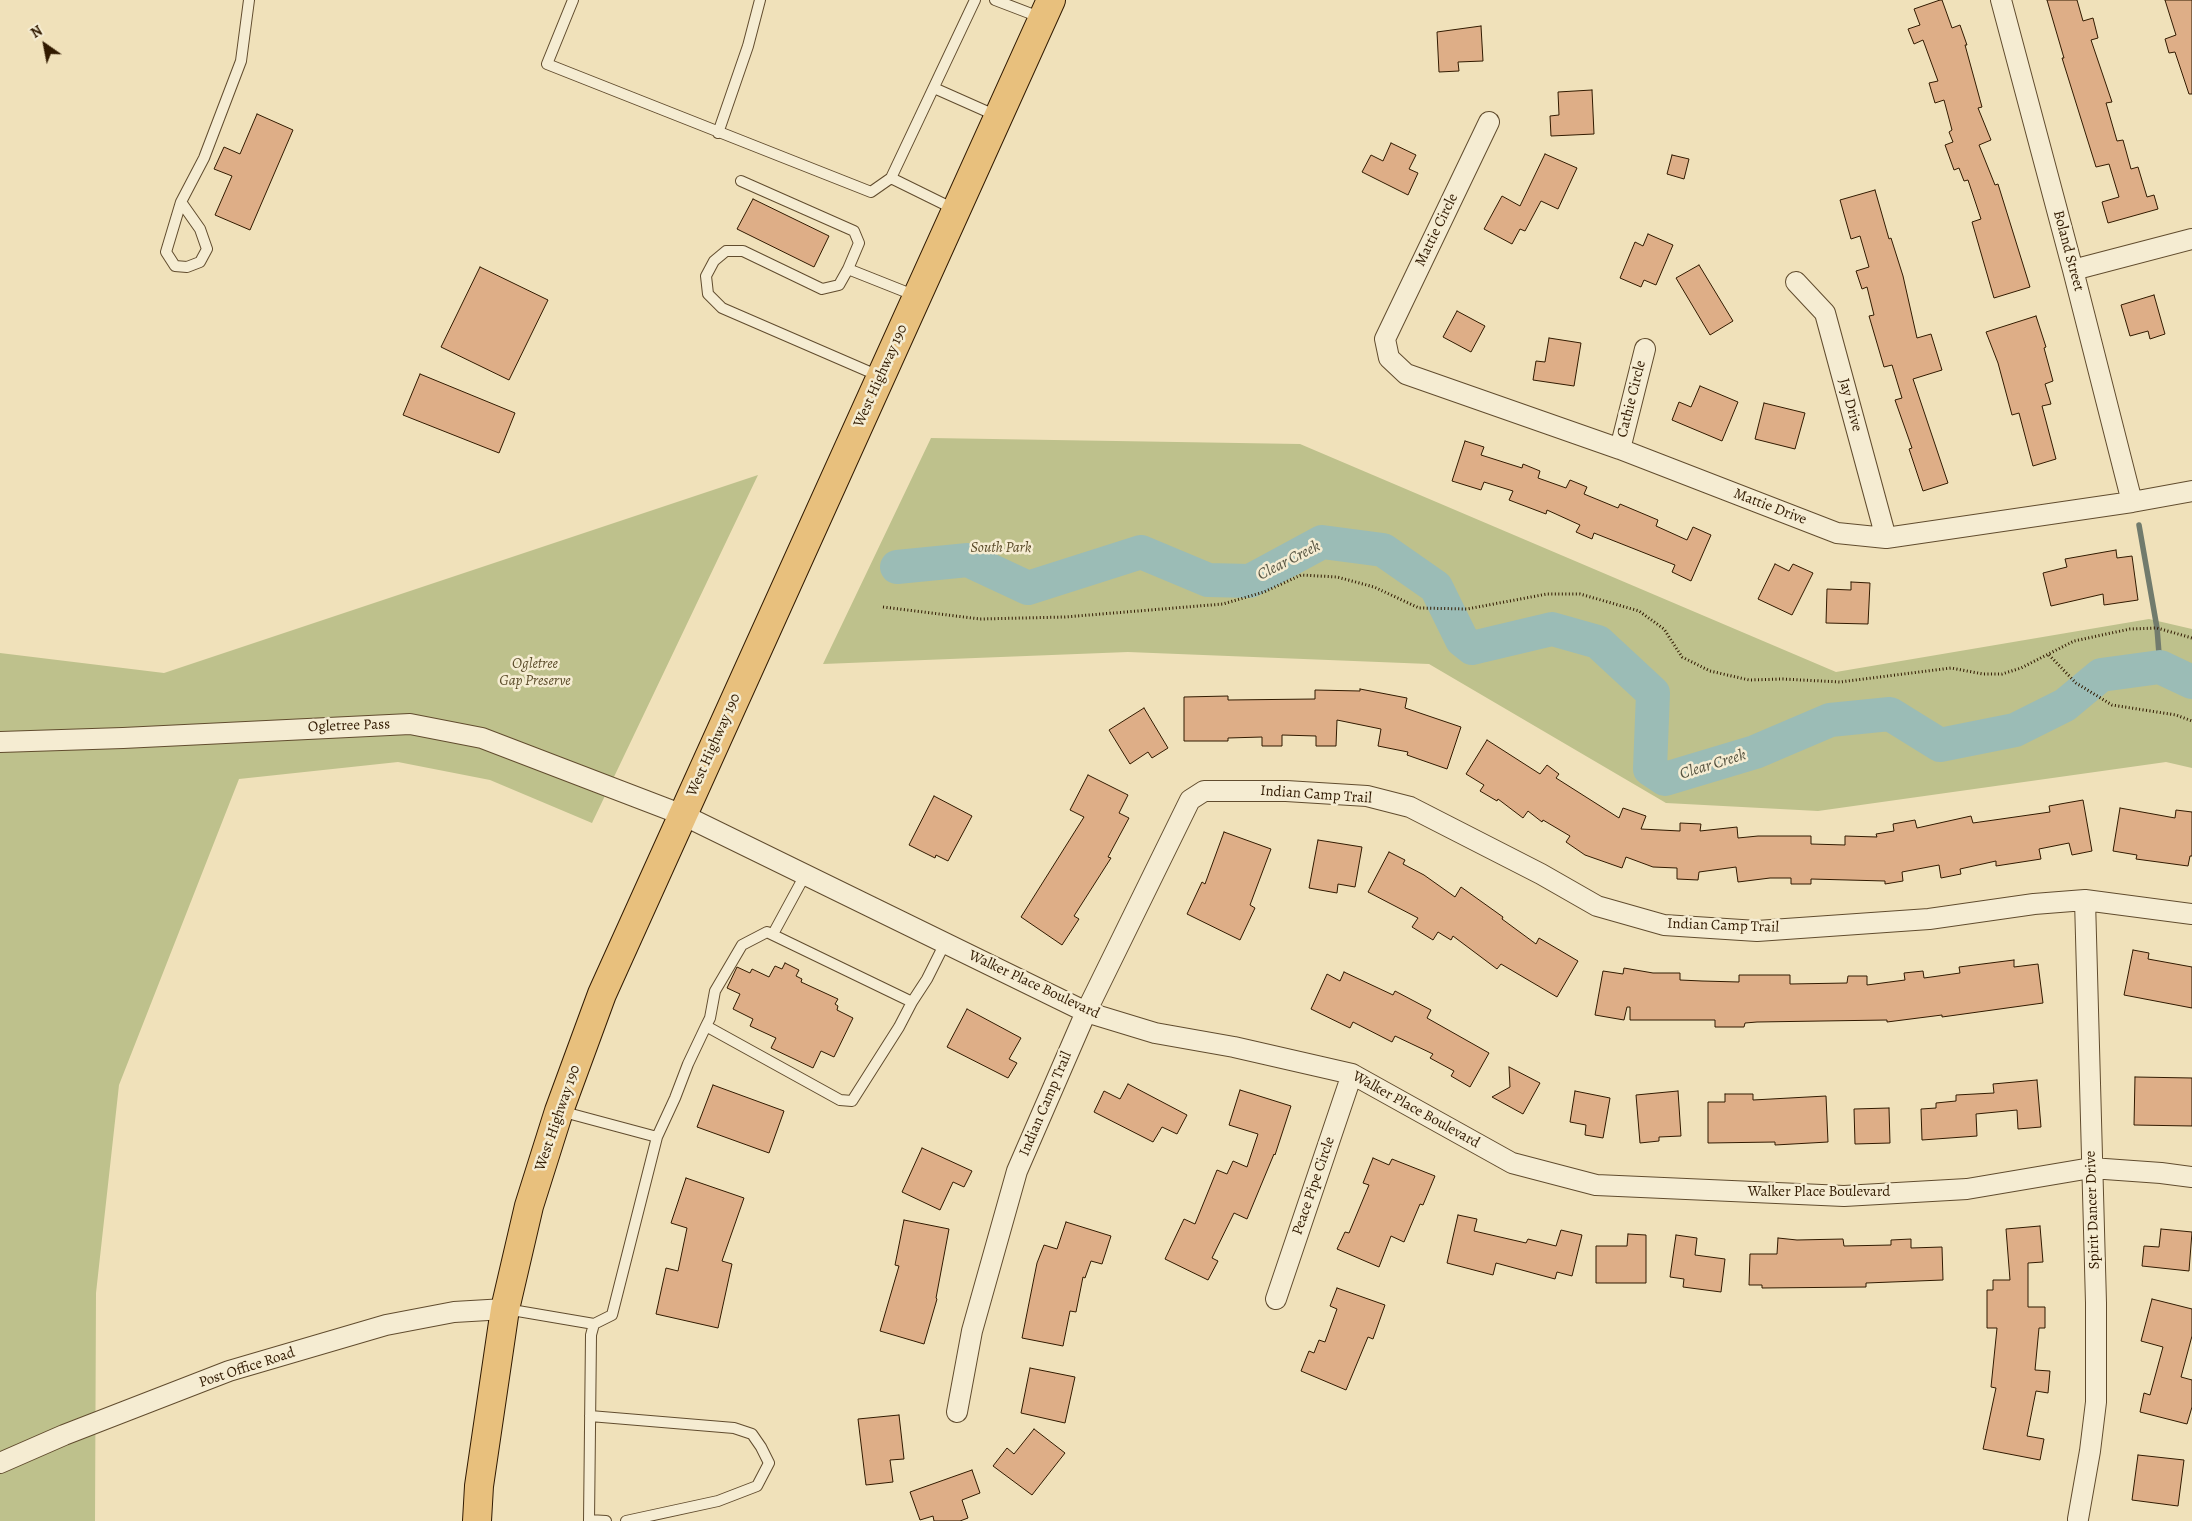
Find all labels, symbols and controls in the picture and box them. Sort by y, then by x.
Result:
north arrow [20,20,70,70]
text: N [27,21,46,43]
street label: Mattie Circle [1412,191,1462,269]
street label: Boland Street [2049,209,2087,293]
street label: West Highway 190 [850,322,912,430]
street label: Cathie Circle [1614,359,1650,439]
street label: Jay Drive [1834,376,1866,434]
street label: Mattie Drive [1731,485,1809,529]
water label: Clear Creek [1254,537,1324,585]
park label: South Park [971,539,1031,557]
park label: Ogletree Gap Preserve [499,655,571,690]
street label: West Highway 190 [683,691,745,799]
street label: Ogletree Pass [308,716,390,736]
water label: Clear Creek [1678,746,1748,784]
street label: Indian Camp Trail [1260,782,1372,808]
street label: Indian Camp Trail [1667,915,1779,937]
street label: Walker Place Boulevard [966,947,1102,1023]
street label: Indian Camp Trail [1016,1049,1076,1159]
street label: West Highway 190 [531,1063,585,1173]
street label: Walker Place Boulevard [1349,1068,1483,1152]
street label: Peace Pipe Circle [1289,1135,1339,1237]
street label: Spirit Dancer Drive [2082,1150,2104,1270]
street label: Walker Place Boulevard [1748,1183,1890,1201]
street label: Post Office Road [197,1344,297,1392]

